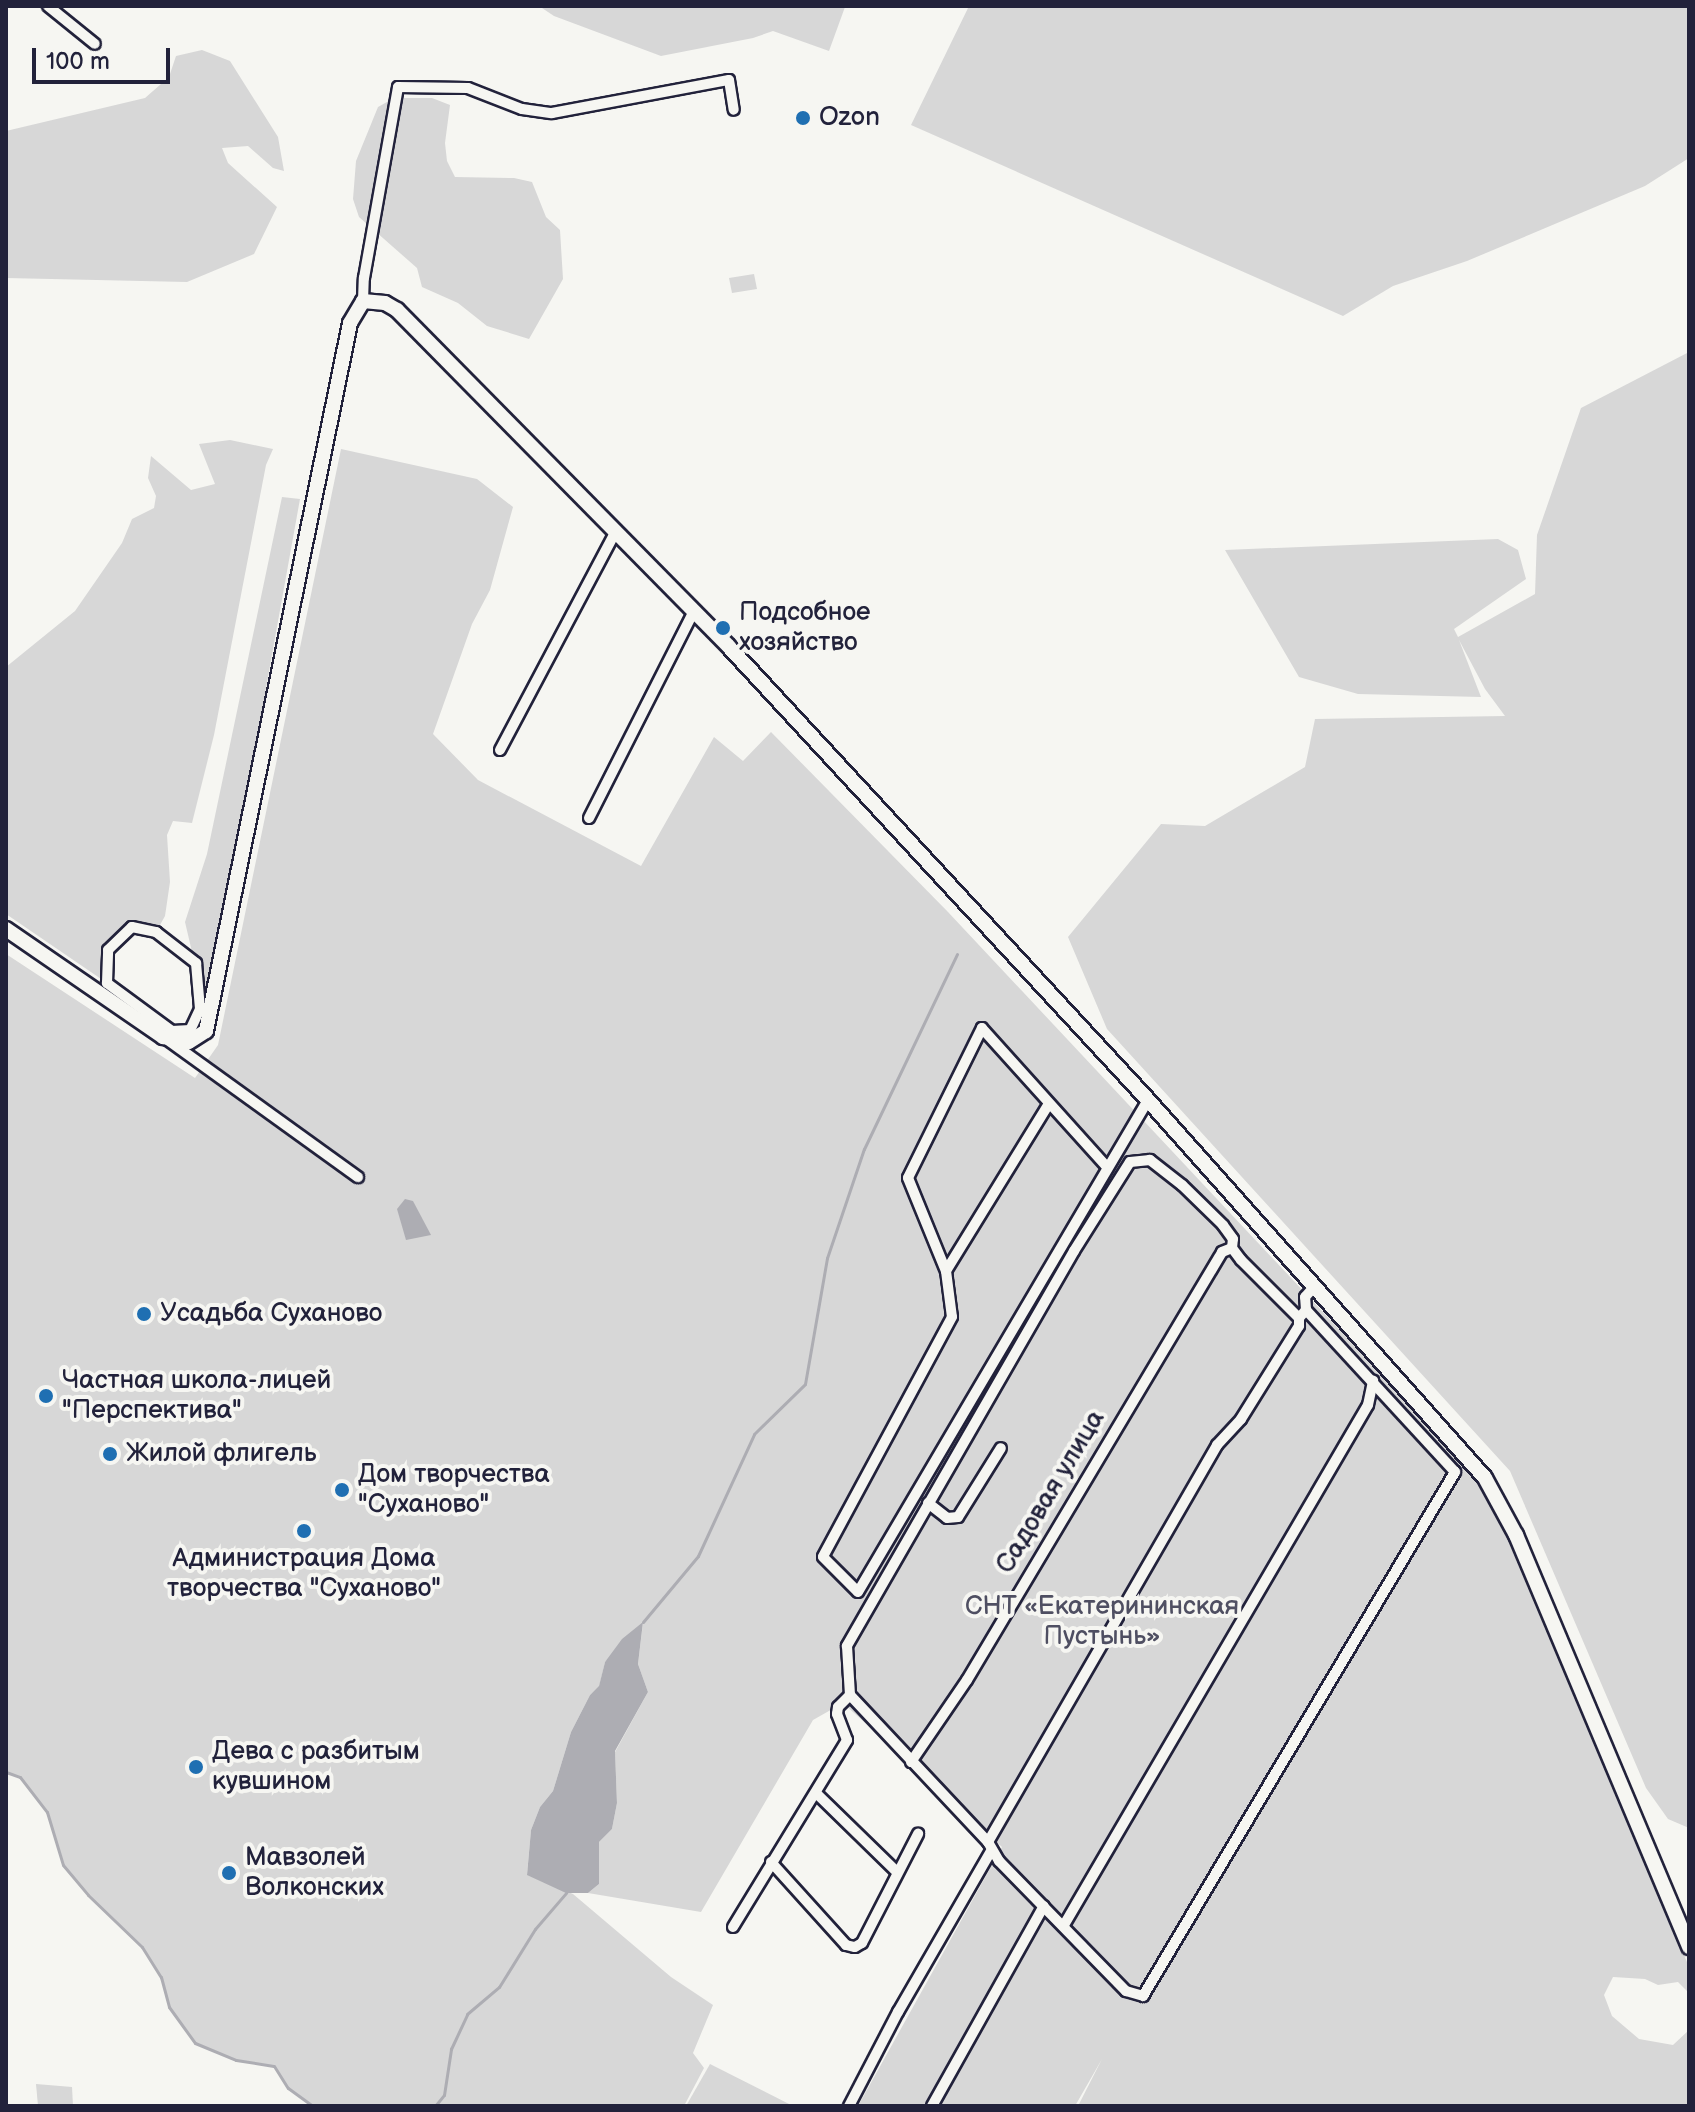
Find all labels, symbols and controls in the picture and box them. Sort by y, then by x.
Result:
scale bar [36,32,174,82]
text: 100 m [46,47,110,76]
place label: Ozon [819,102,880,134]
marker: Ozon [794,109,812,127]
place label: Подсобное хозяйство [739,597,870,658]
marker: Подсобное хозяйство [714,619,732,637]
place label: Усадьба Суханово [160,1298,382,1330]
marker: Усадьба Суханово [135,1305,153,1323]
place label: Частная школа-лицей "Перспектива" [62,1365,331,1426]
marker: Частная школа-лицей "Перспектива" [37,1387,55,1405]
street label: Садовая улица [990,1405,1112,1579]
place label: Жилой флигель [126,1438,317,1470]
marker: Жилой флигель [101,1445,119,1463]
place label: Дом творчества "Суханово" [358,1459,550,1520]
marker: Дом творчества "Суханово" [333,1481,351,1499]
marker: Администрация Дома творчества "Суханово" [295,1522,313,1540]
place label: Администрация Дома творчества "Суханово" [167,1543,441,1604]
park label: СНТ «Екатерининская Пустынь» [965,1591,1239,1652]
place label: Дева с разбитым кувшином [212,1736,420,1798]
marker: Дева с разбитым кувшином [187,1758,205,1776]
place label: Мавзолей Волконских [245,1842,384,1904]
marker: Мавзолей Волконских [220,1864,238,1882]

